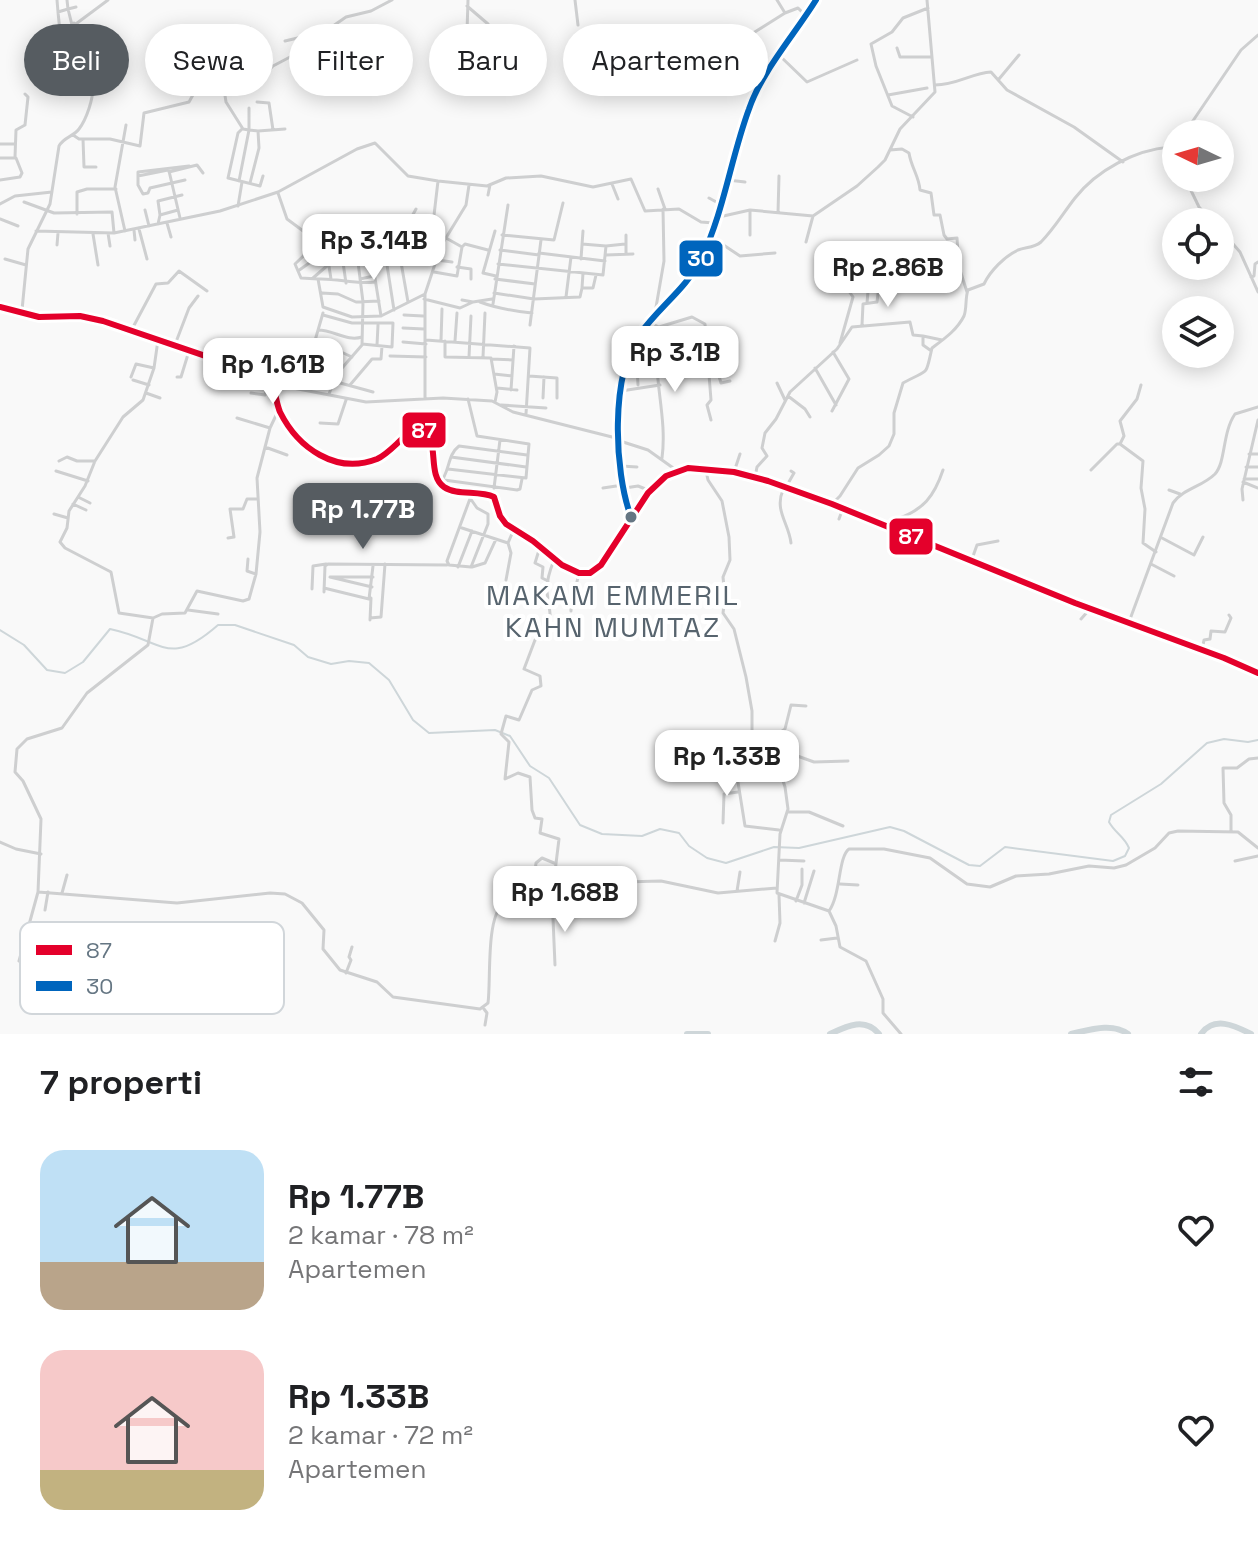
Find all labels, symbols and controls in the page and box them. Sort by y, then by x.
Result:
chip: Beli [24,24,129,96]
chip: Sewa [145,24,273,96]
chip: Filter [289,24,413,96]
chip: Baru [429,24,547,96]
chip: Apartemen [563,24,768,96]
north arrow [1162,120,1234,192]
map controls [1162,120,1234,368]
button: locate [1162,208,1234,280]
pin: Rp 3.14B [291,214,457,282]
text: Rp 3.14B [320,223,428,257]
line badge: 30 [678,239,724,278]
pin: Rp 2.86B [805,241,971,309]
text: 30 [687,244,715,272]
text: Rp 2.86B [832,250,944,284]
button: layers [1162,296,1234,368]
pin: Rp 3.1B [601,326,749,394]
text: Rp 3.1B [630,335,720,369]
pin: Rp 1.61B [190,338,356,406]
text: Rp 1.61B [221,347,325,381]
line badge: 87 [401,411,447,449]
text: 87 [411,416,437,444]
pin: Rp 1.77B [280,483,446,551]
text: Rp 1.77B [311,492,415,526]
unlabelled marker [623,509,639,525]
line badge: 87 [888,517,934,556]
text: 87 [898,522,924,550]
district label: MAKAM EMMERIL KAHN MUMTAZ [486,577,740,645]
pin: Rp 1.33B [644,730,810,798]
text: Rp 1.33B [673,739,781,773]
pin: Rp 1.68B [482,866,648,934]
text: Rp 1.68B [511,875,619,909]
legend [20,922,284,1014]
text: 87 [86,936,112,964]
text: 30 [86,972,113,1000]
icon: filters [1174,1060,1218,1104]
text: 7 properti [40,1061,202,1104]
text: Rp 1.77B [288,1175,424,1218]
icon: home [104,1182,200,1278]
icon: heart [1174,1208,1218,1252]
text: 2 kamar · 78 m² [288,1218,474,1252]
text: Apartemen [288,1252,426,1286]
text: Rp 1.33B [288,1375,429,1418]
icon: home [104,1382,200,1478]
icon: heart [1174,1408,1218,1452]
text: 2 kamar · 72 m² [288,1418,473,1452]
text: Apartemen [288,1452,426,1486]

